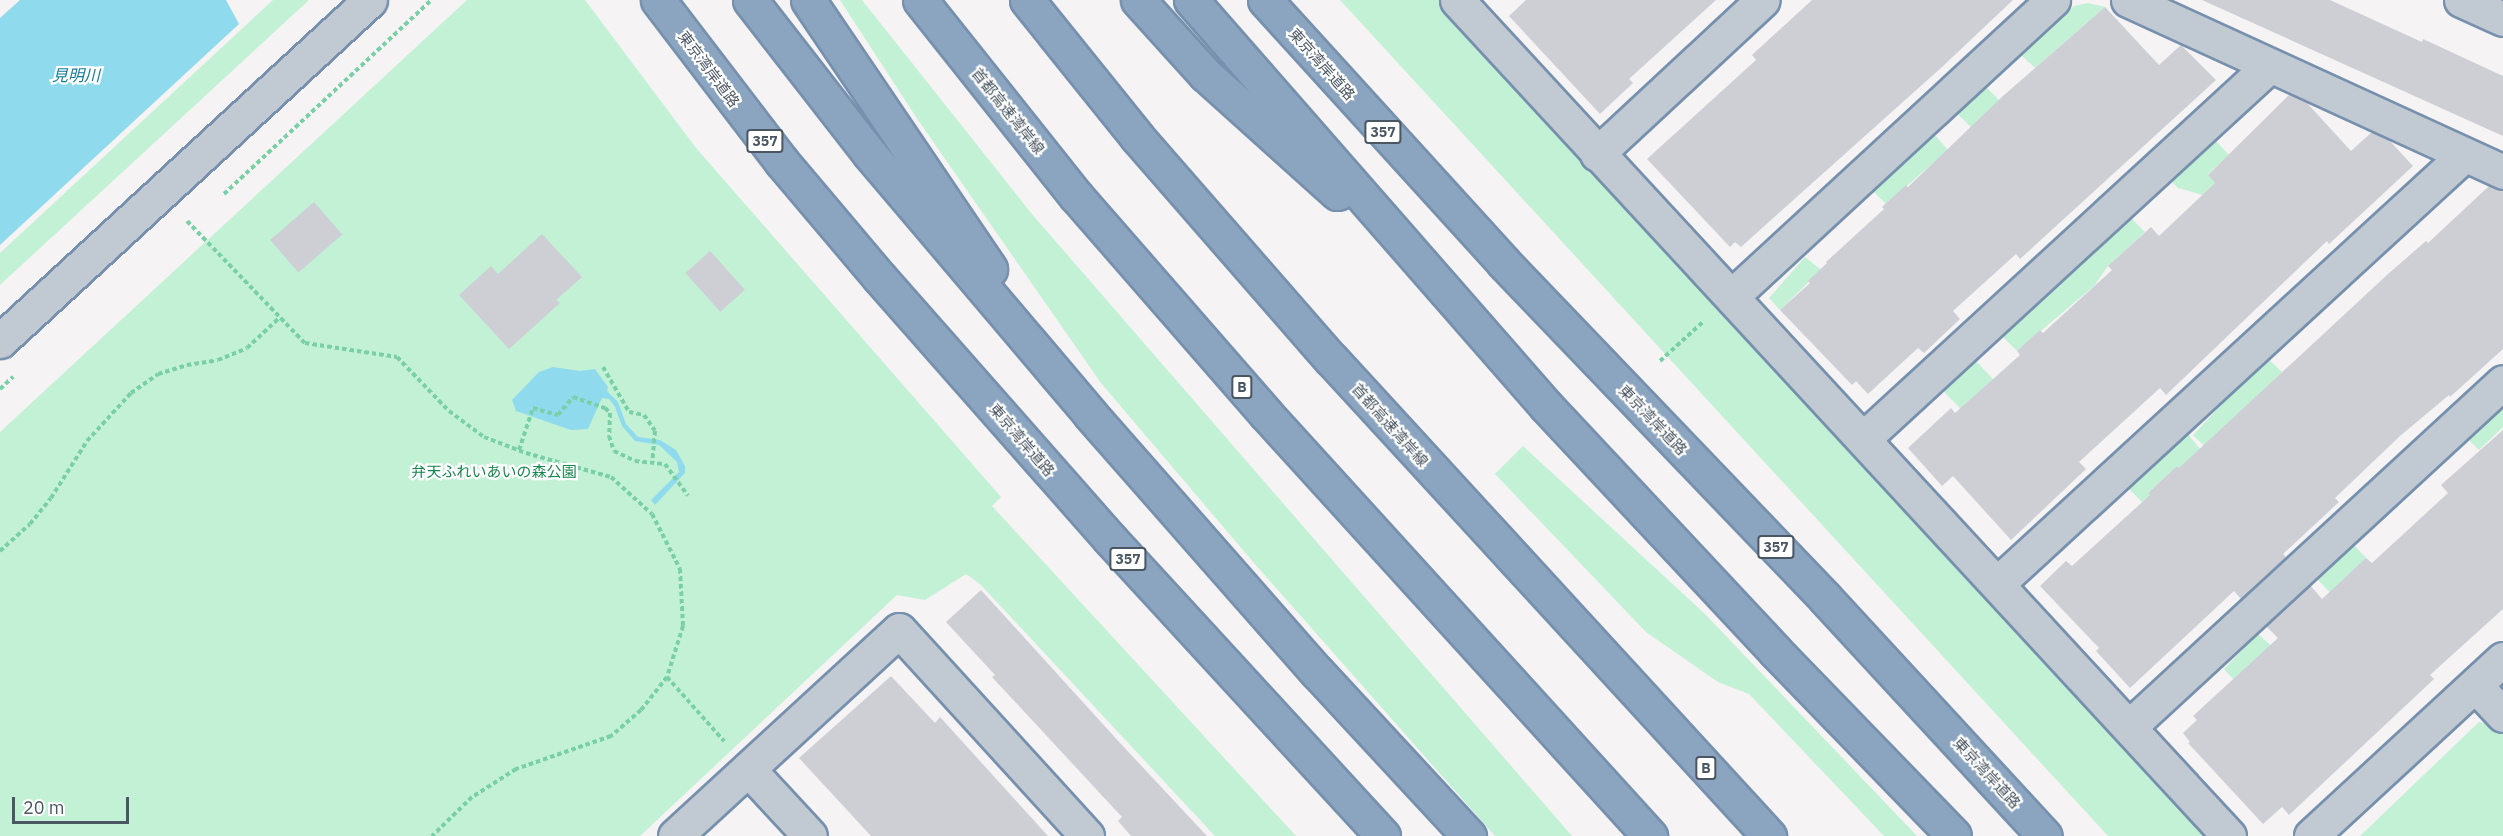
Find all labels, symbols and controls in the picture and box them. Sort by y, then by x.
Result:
street label: 東京湾岸道路 [1285,25,1359,103]
street label: 東京湾岸道路 [675,28,743,110]
water label: 見明川 [52,65,100,85]
street label: 首都高速湾岸線 [968,65,1048,157]
road number: 357 [1364,121,1402,143]
road number: 357 [746,130,784,152]
road number: B [1230,376,1254,398]
street label: 首都高速湾岸線 [1348,380,1432,470]
street label: 東京湾岸道路 [1615,381,1691,459]
street label: 東京湾岸道路 [986,400,1058,480]
park label: 弁天ふれいあいの森公園 [412,463,576,481]
road number: 357 [1756,536,1796,558]
road number: 357 [1108,548,1148,570]
street label: 東京湾岸道路 [1950,734,2024,812]
road number: B [1694,757,1718,779]
scale bar [15,785,132,823]
text: 20 m [23,796,65,819]

